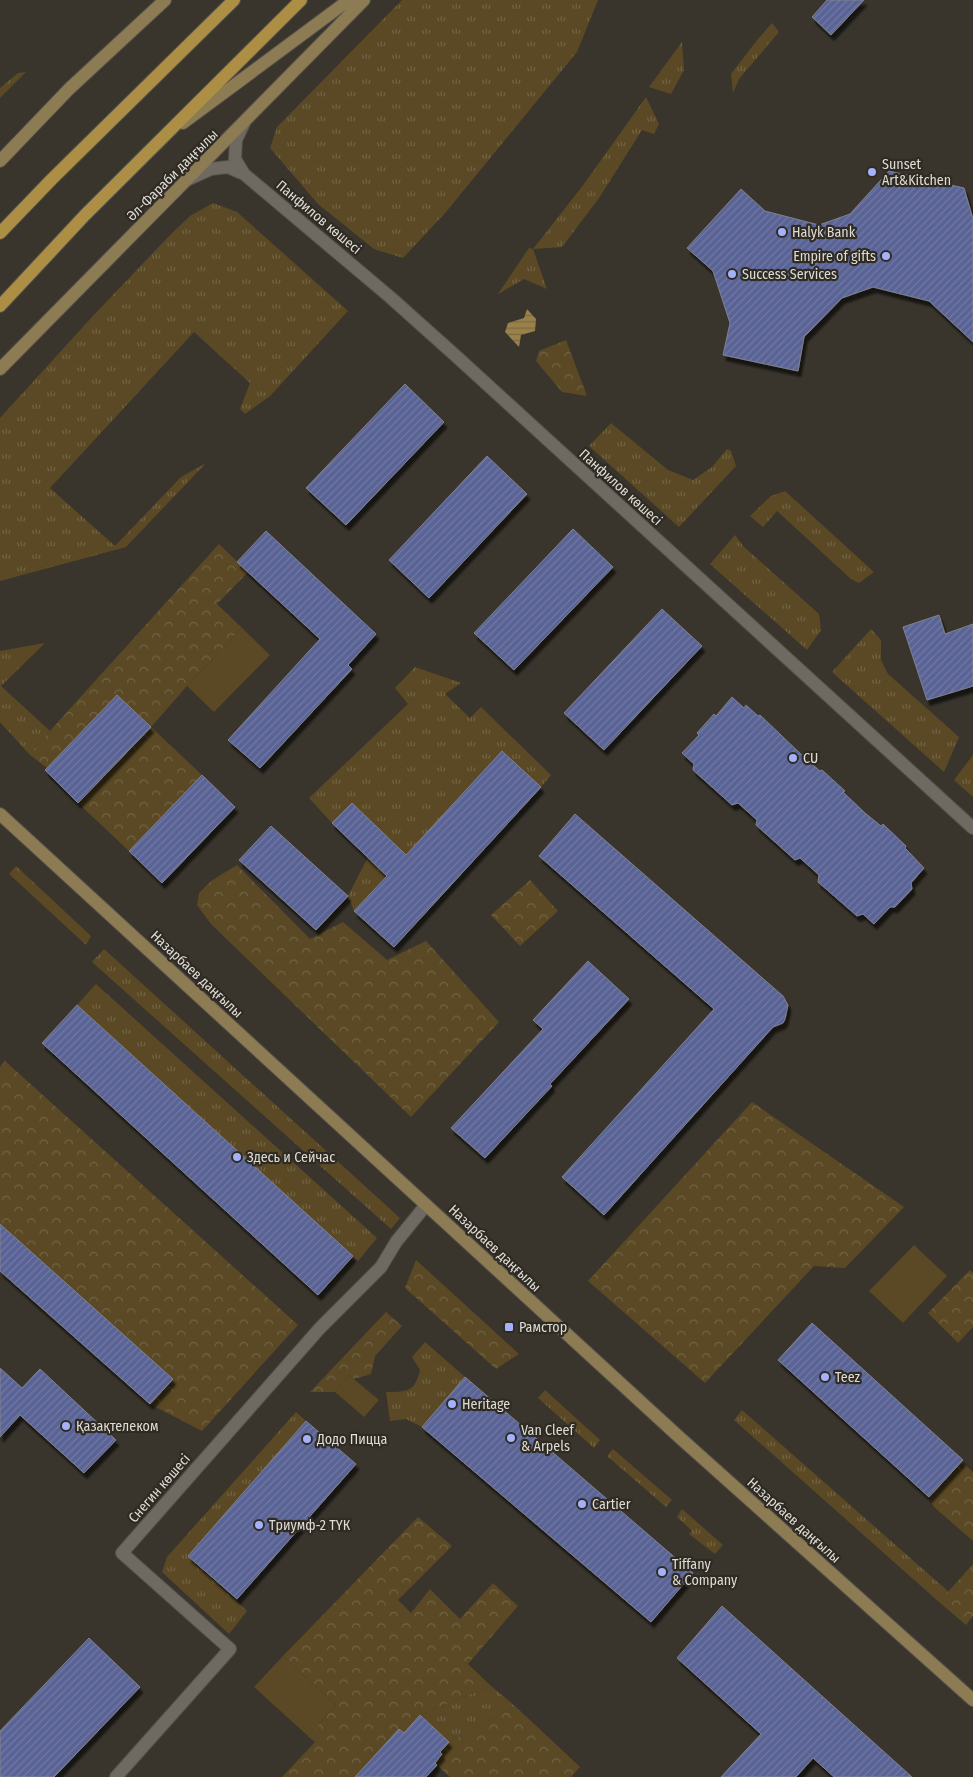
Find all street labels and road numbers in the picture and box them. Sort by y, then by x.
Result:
street label: Әл-Фараби даңғылы [123,126,222,225]
street label: Панфилов көшесі [273,177,365,258]
street label: Панфилов көшесі [576,446,666,529]
street label: Назарбаев даңғылы [147,927,246,1021]
street label: Назарбаев даңғылы [445,1201,544,1295]
street label: Снегин көшесі [125,1451,194,1526]
street label: Назарбаев даңғылы [743,1474,844,1567]

